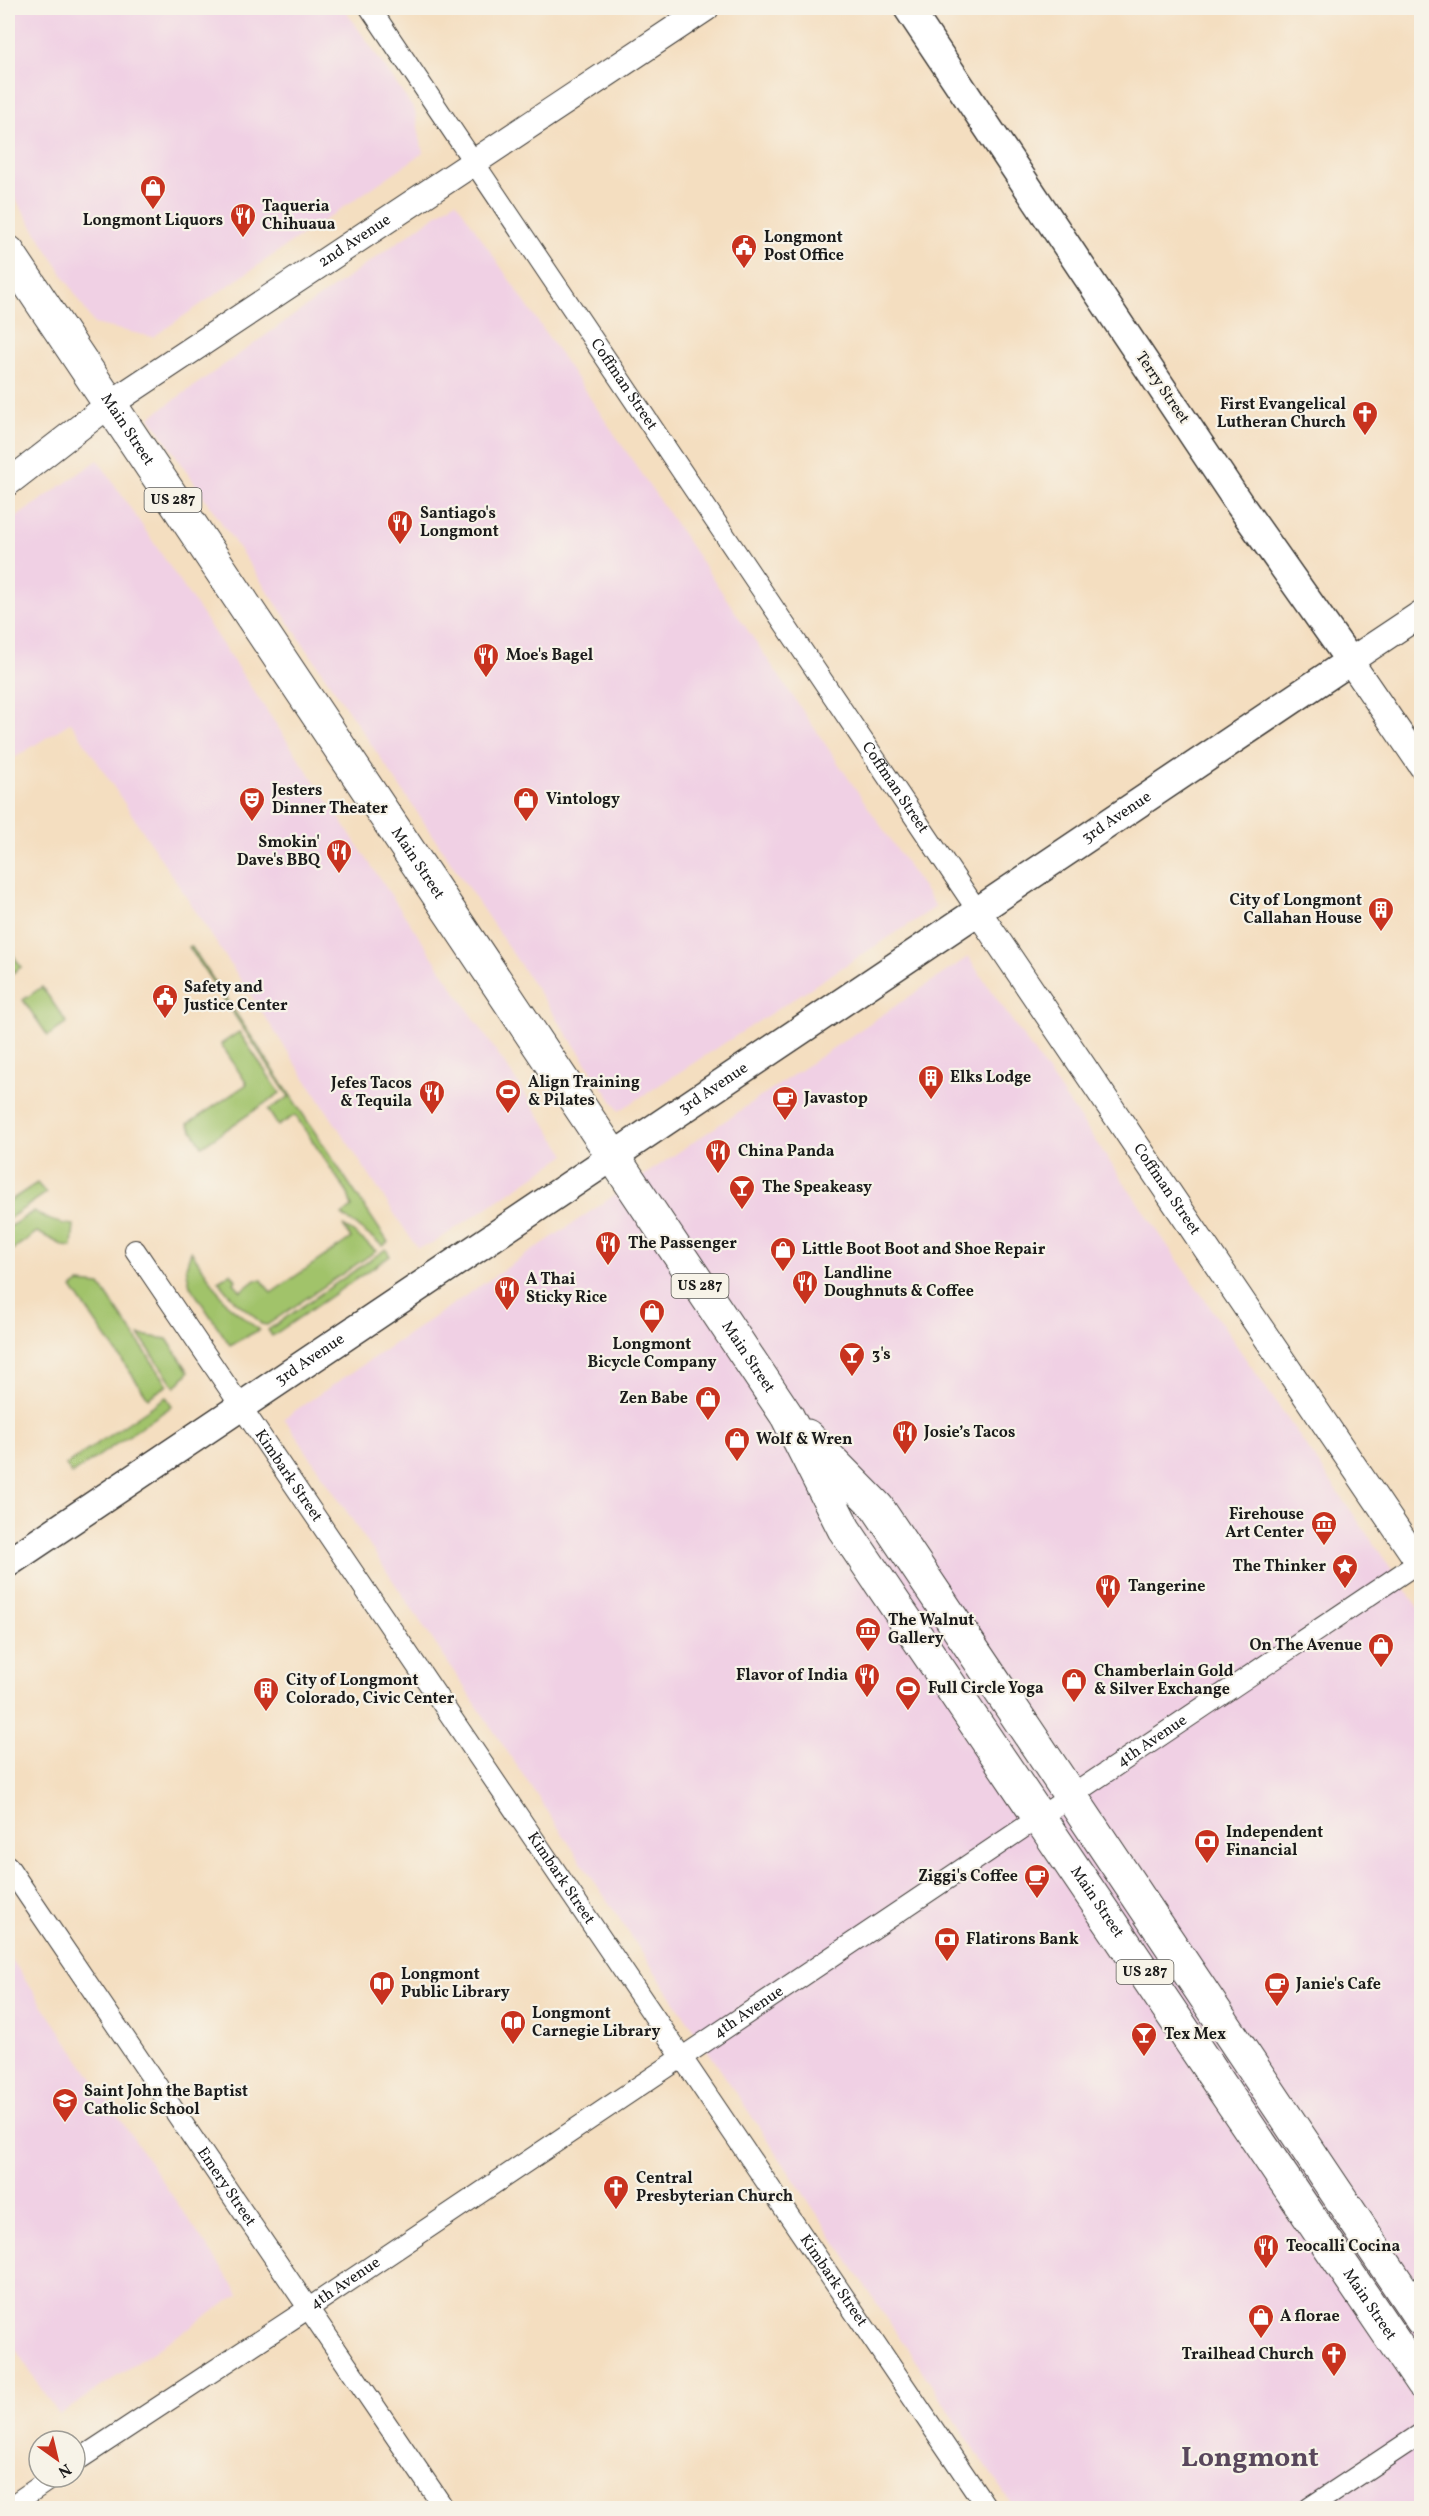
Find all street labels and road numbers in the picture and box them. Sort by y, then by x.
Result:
street label: 2nd Avenue [314,209,395,273]
street label: Coffman Street [585,334,663,435]
street label: Terry Street [1130,348,1194,429]
street label: Main Street [95,389,159,471]
road number: US 287 [144,488,201,512]
street label: Coffman Street [856,738,934,839]
street label: 3rd Avenue [1078,786,1156,849]
street label: Main Street [385,823,450,904]
street label: 3rd Avenue [674,1058,753,1120]
street label: Coffman Street [1127,1139,1205,1240]
road number: US 287 [672,1274,728,1298]
street label: Main Street [716,1317,780,1398]
street label: 3rd Avenue [271,1329,349,1391]
street label: Kimbark Street [249,1425,327,1527]
street label: 4th Avenue [1113,1710,1192,1773]
street label: Kimbark Street [521,1828,600,1929]
street label: Main Street [1064,1862,1129,1943]
road number: US 287 [1116,1960,1174,1984]
street label: 4th Avenue [709,1981,788,2044]
street label: Emery Street [191,2143,261,2231]
street label: Kimbark Street [794,2230,873,2332]
street label: 4th Avenue [306,2252,385,2315]
street label: Main Street [1337,2265,1402,2345]

